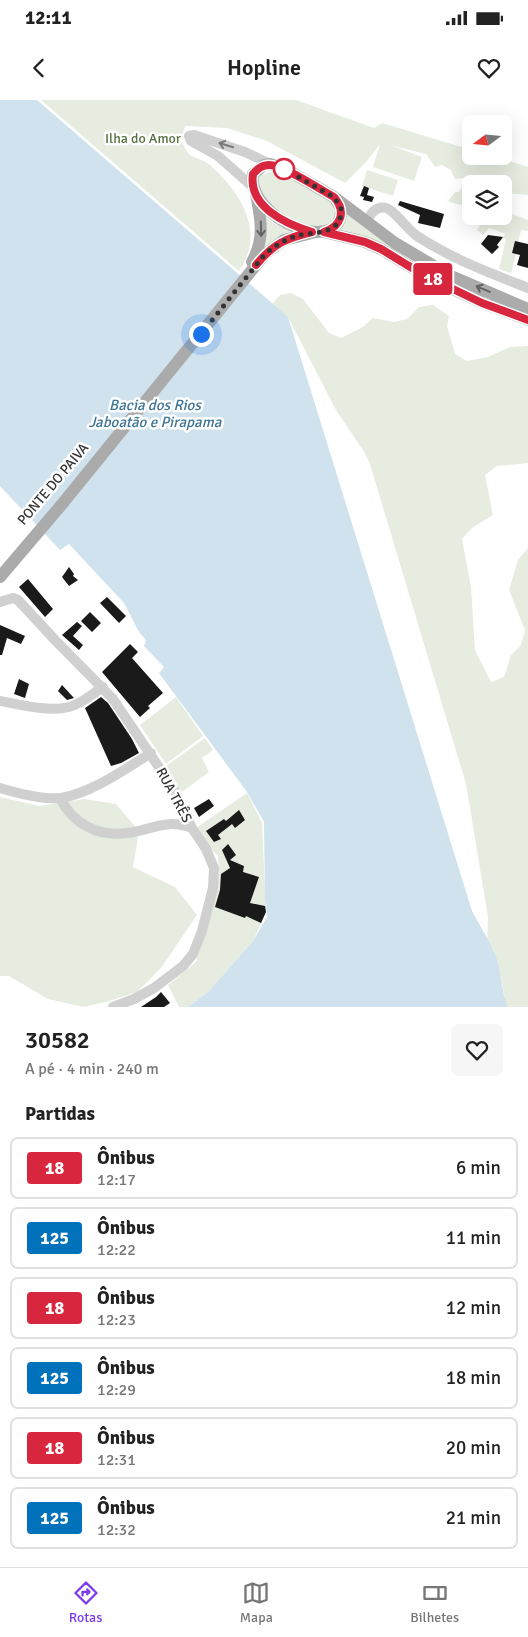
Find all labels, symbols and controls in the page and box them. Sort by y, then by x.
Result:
text: 12:11 [25,6,72,30]
icon: back [25,54,53,82]
text: Hopline [227,54,301,81]
icon: heart [475,54,503,82]
north arrow [462,115,512,165]
map controls [462,115,512,225]
park label: Ilha do Amor [105,130,182,147]
one-way arrow [219,140,234,149]
unlabelled marker [273,158,295,180]
button: layers [462,175,512,225]
one-way arrow [256,220,266,236]
line badge: 18 [410,263,456,295]
text: 18 [423,268,443,290]
one-way arrow [476,284,491,294]
your location [189,322,214,347]
water label: Bacia dos Rios Jaboatão e Pirapama [89,396,222,431]
street label: PONTE DO PAIVA [14,439,92,528]
street label: RUA TRÊS [152,765,196,826]
button: heart [451,1024,503,1076]
text: 30582 [25,1025,90,1055]
text: A pé · 4 min · 240 m [25,1059,159,1079]
text: Partidas [25,1102,95,1126]
text: Ônibus [97,1146,155,1170]
text: 6 min [456,1156,501,1180]
text: 18 [45,1157,64,1179]
text: 12:17 [97,1170,136,1190]
text: Ônibus [97,1216,155,1240]
text: 11 min [446,1226,501,1250]
text: 125 [40,1227,69,1249]
text: 12:22 [97,1240,136,1260]
text: Ônibus [97,1286,155,1310]
text: 12 min [446,1296,501,1320]
text: 18 [45,1297,64,1319]
text: 12:23 [97,1310,136,1330]
text: Ônibus [97,1356,155,1380]
text: 18 min [446,1366,501,1390]
text: 125 [40,1367,69,1389]
text: 12:29 [97,1380,136,1400]
text: Ônibus [97,1426,155,1450]
text: 20 min [446,1436,501,1460]
text: 18 [45,1437,64,1459]
text: 12:31 [97,1450,136,1470]
text: Ônibus [97,1496,155,1520]
text: 21 min [446,1506,501,1530]
text: 125 [40,1507,69,1529]
text: 12:32 [97,1520,136,1540]
tab: Rotas [69,1579,102,1626]
tab: Mapa [240,1579,273,1626]
tab: Bilhetes [410,1579,459,1626]

